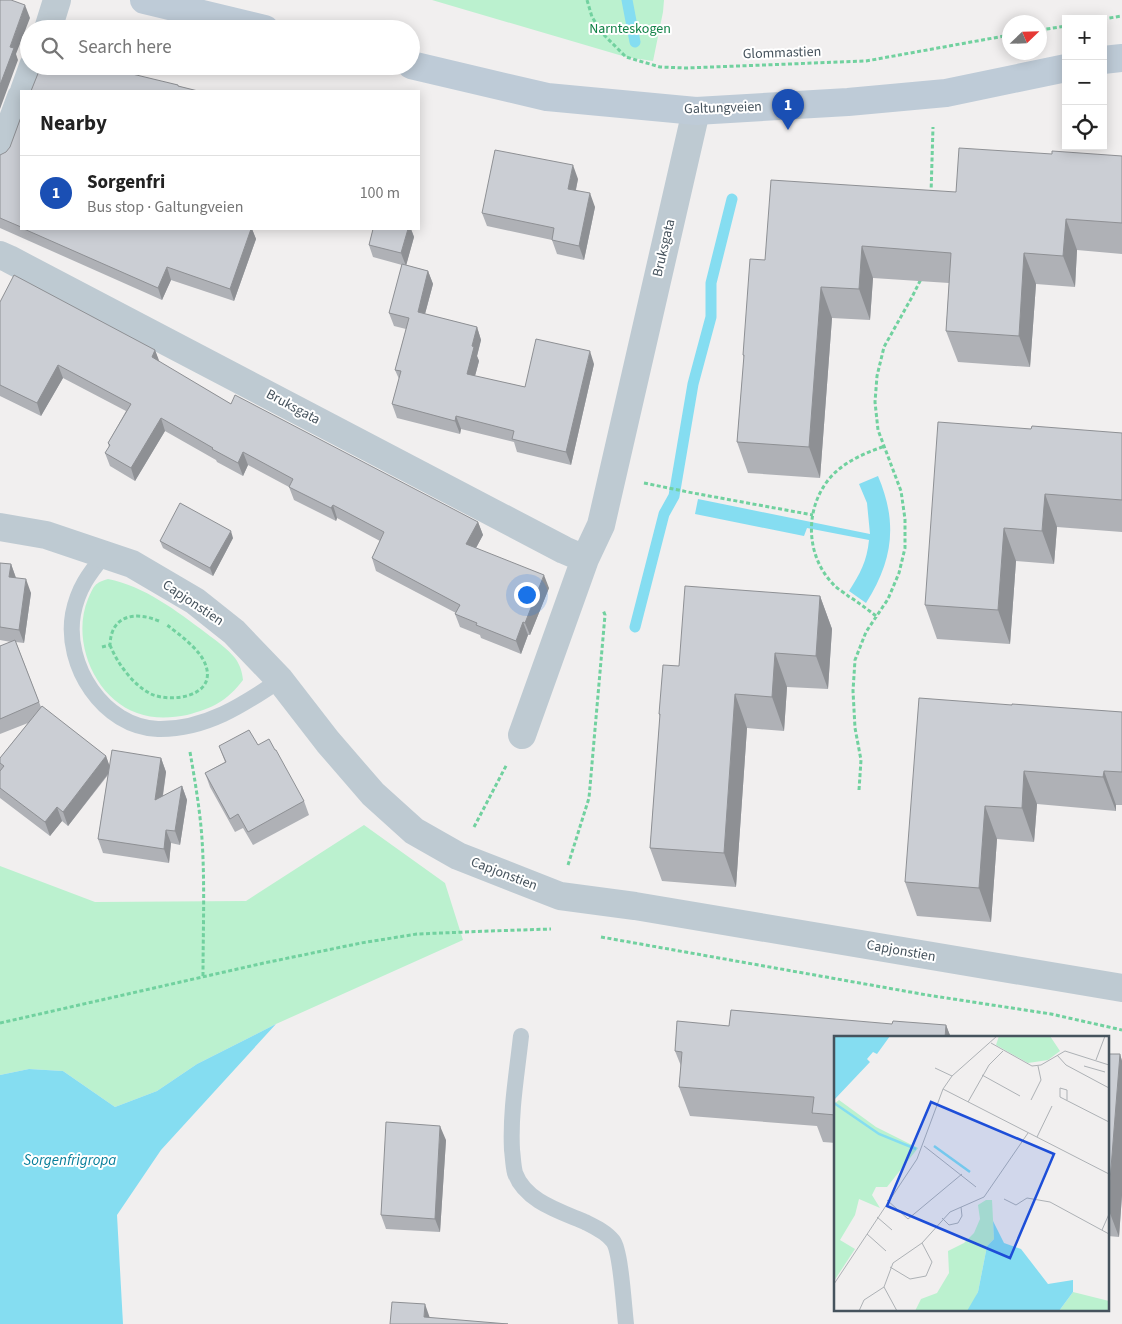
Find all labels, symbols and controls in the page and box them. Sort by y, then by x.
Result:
north arrow [1002,15,1047,60]
map controls [1062,15,1107,150]
button: + [1062,15,1107,60]
park label: Narnteskogen [589,19,671,39]
search box [20,20,420,75]
icon: search [38,34,66,62]
text: Search here [78,34,172,61]
street label: Glommastien [742,42,822,64]
button: − [1062,60,1107,105]
pin: 1 [772,89,804,130]
street label: Galtungveien [684,97,762,119]
button: locate [1062,105,1107,150]
text: Nearby [40,108,107,138]
text: Sorgenfri [87,169,165,196]
text: 1 [52,182,60,204]
text: 100 m [360,182,400,204]
text: Bus stop · Galtungveien [87,196,243,218]
street label: Bruksgata [648,217,680,279]
street label: Bruksgata [262,384,324,430]
street label: Capjonstien [158,575,228,631]
your location [514,582,540,608]
street label: Capjonstien [468,852,540,896]
street label: Capjonstien [865,935,937,967]
inset map [834,1036,1110,1312]
water label: Sorgenfrigropa [24,1150,116,1171]

